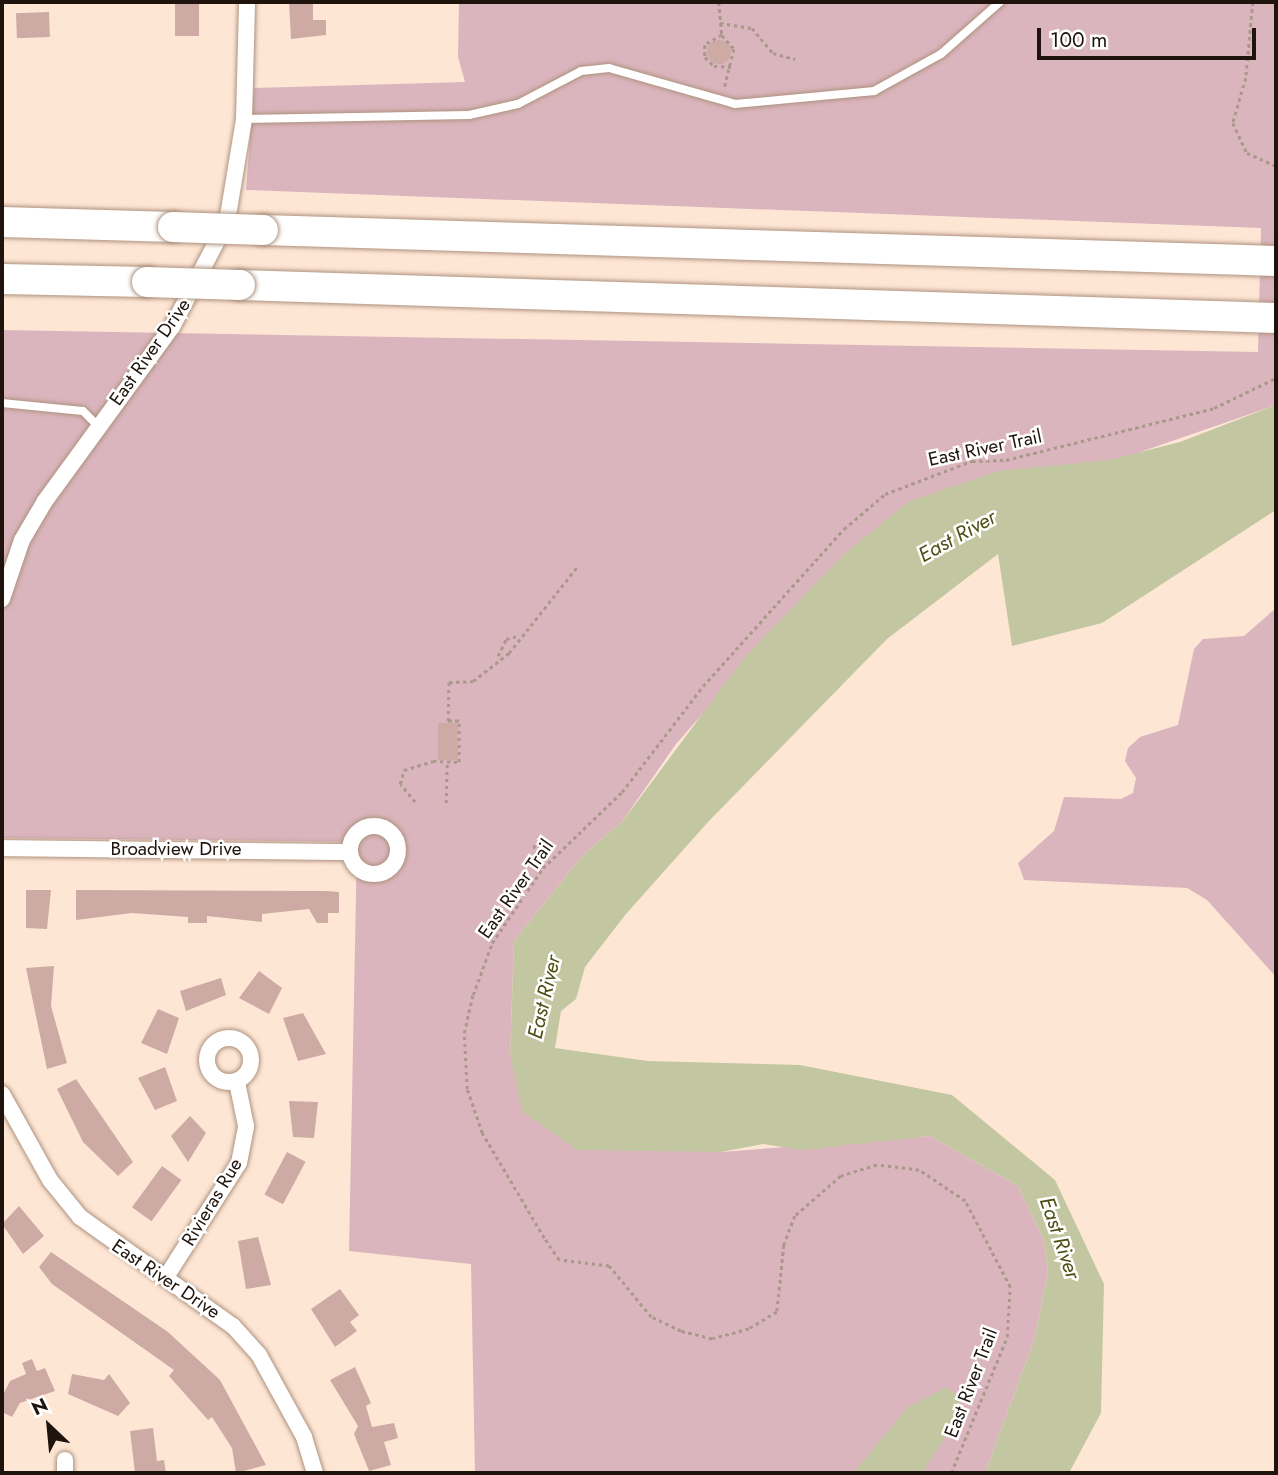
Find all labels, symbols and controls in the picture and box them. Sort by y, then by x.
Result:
scale bar [1040,14,1259,58]
text: 100 m [1050,25,1107,55]
street label: East River Drive [105,294,195,410]
street label: East River Trail [926,425,1044,471]
water label: East River [914,504,1000,568]
street label: East River Trail [474,835,558,943]
street label: Broadview Drive [111,838,241,860]
water label: East River [522,953,566,1041]
street label: Rivieras Rue [177,1154,247,1250]
water label: East River [1034,1194,1086,1282]
street label: East River Drive [108,1234,224,1324]
street label: East River Trail [940,1325,1002,1441]
north arrow [14,1391,84,1461]
text: N [27,1391,52,1422]

